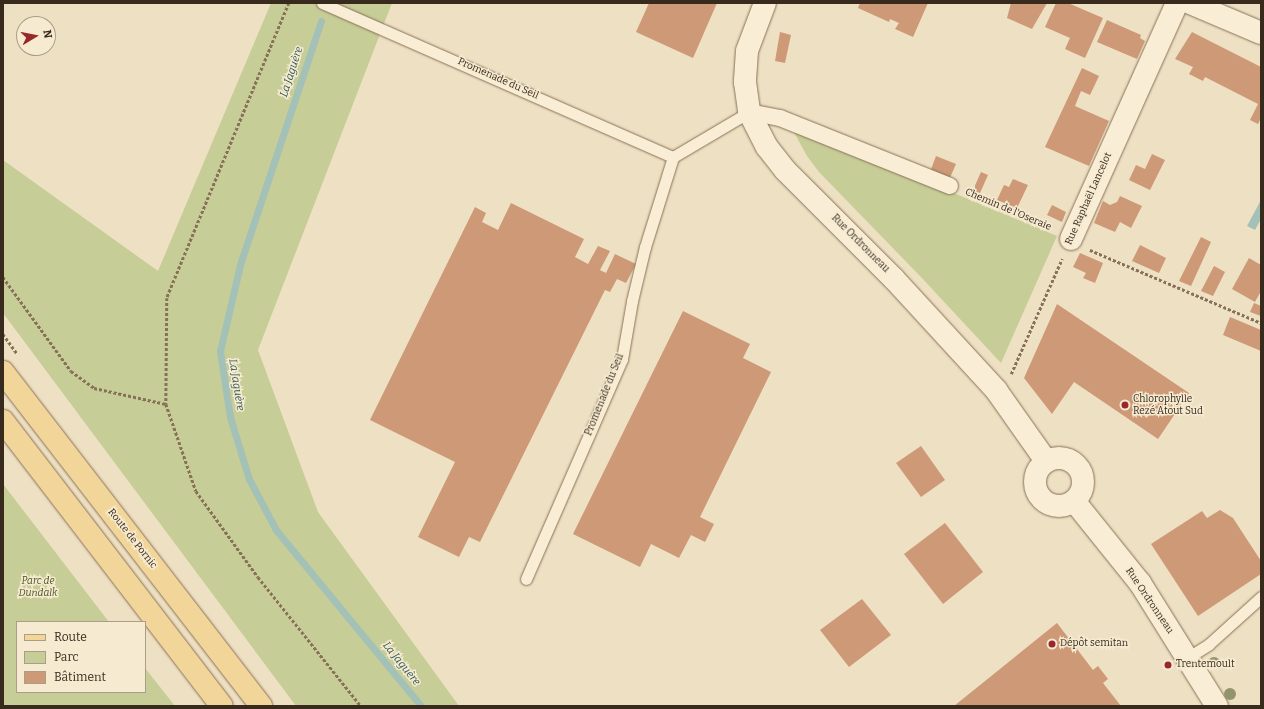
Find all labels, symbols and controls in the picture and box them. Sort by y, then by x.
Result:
north arrow [16,16,56,56]
text: N [40,29,54,39]
water label: La Jaguère [278,45,306,99]
street label: Promenade du Seil [456,56,540,102]
street label: Rue Raphaël Lancelot [1063,151,1115,247]
street label: Chemin de l'Oseraie [963,186,1053,234]
street label: Rue Ordronneau [828,212,892,276]
street label: Promenade du Seil [583,352,627,438]
water label: La Jaguère [225,358,247,412]
place label: Chlorophylle Rezé Atout Sud [1133,393,1203,416]
marker: Chlorophylle Rezé Atout Sud [1120,400,1130,410]
street label: Route de Pornic [105,507,159,571]
street label: Rue Ordronneau [1122,566,1176,636]
park label: Parc de Dundalk [19,575,57,598]
legend [16,621,146,693]
text: Route [54,630,87,644]
place label: Dépôt semitan [1060,638,1128,650]
water label: La Jaguère [379,639,423,689]
marker: Dépôt semitan [1047,639,1057,649]
text: Parc [54,650,79,664]
place label: Trentemoult [1176,659,1235,671]
marker: Trentemoult [1163,660,1173,670]
text: Bâtiment [54,670,106,684]

